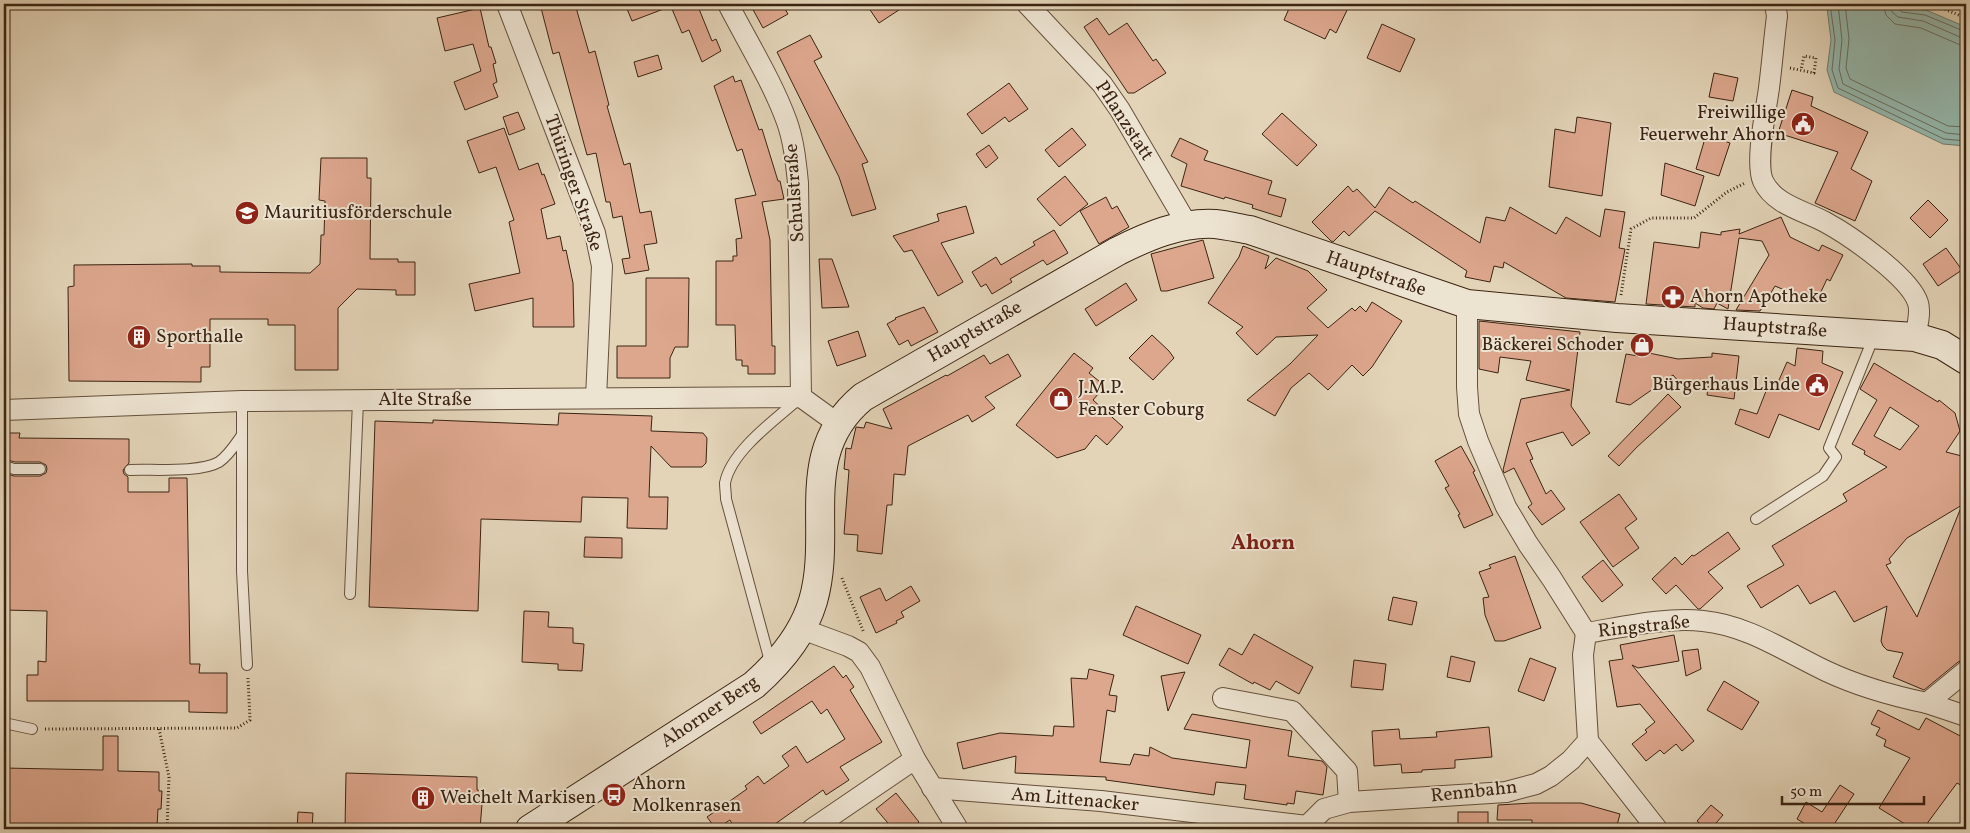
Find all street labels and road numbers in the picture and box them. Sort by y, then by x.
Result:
street label: Pflanzstatt [1088,76,1160,166]
street label: Thüringer Straße [537,111,609,255]
street label: Schulstraße [779,143,811,243]
street label: Hauptstraße [1322,245,1430,303]
street label: Hauptstraße [923,295,1027,369]
street label: Hauptstraße [1722,311,1828,345]
street label: Alte Straße [378,387,472,413]
street label: Ringstraße [1597,609,1691,645]
street label: Ahorner Berg [656,670,764,754]
street label: Rennbahn [1429,775,1519,809]
street label: Am Littenacker [1010,781,1140,819]

